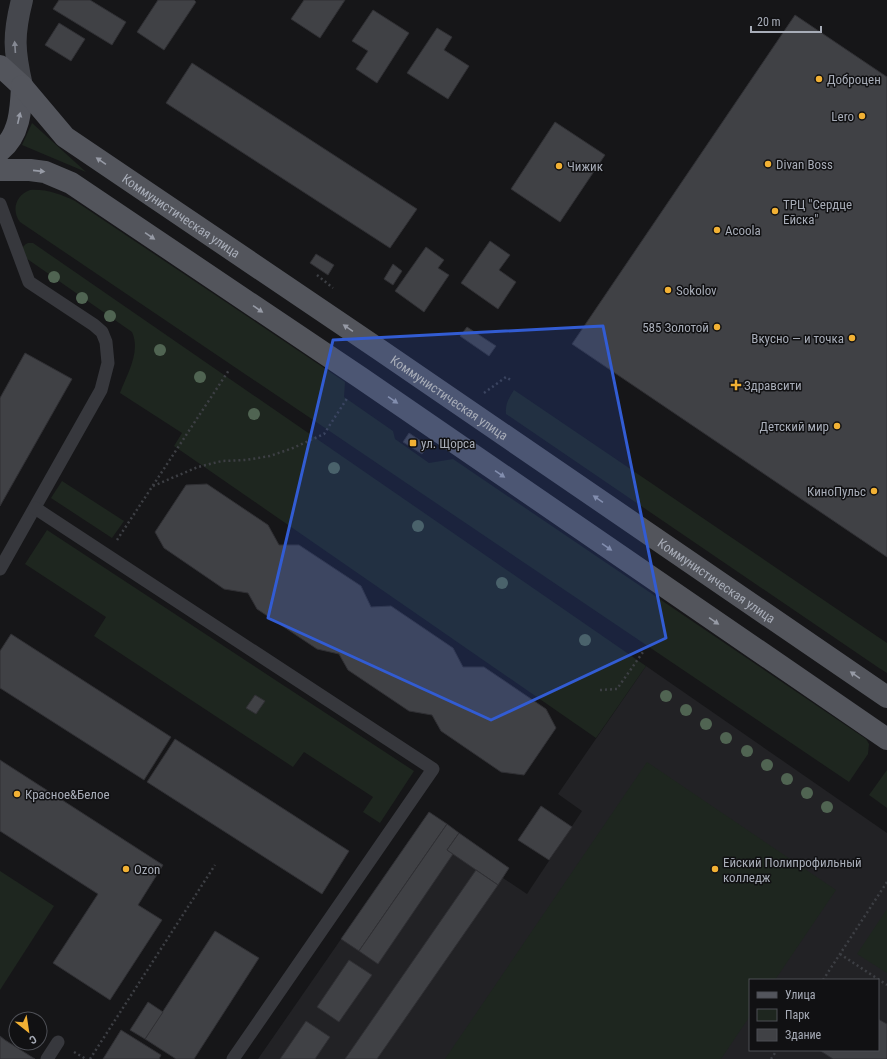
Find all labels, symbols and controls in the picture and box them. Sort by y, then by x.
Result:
scale bar [751,8,821,34]
text: 20 m [757,15,781,29]
one-way arrow [12,41,19,53]
place label: Доброцен [827,72,881,87]
marker: Доброцен [814,74,824,84]
place label: Lero [831,109,854,124]
one-way arrow [17,111,23,124]
marker: Lero [857,111,867,121]
one-way arrow [96,157,106,165]
place label: Divan Boss [776,157,833,172]
place label: Чижик [567,159,604,174]
marker: Divan Boss [763,159,773,169]
marker: Чижик [554,161,564,171]
one-way arrow [33,168,45,174]
street label: Коммунистическая улица [119,170,243,261]
place label: ТРЦ "Сердце Ейска" [783,197,852,227]
marker: ТРЦ "Сердце Ейска" [770,206,780,216]
place label: Acoola [725,223,761,238]
marker: Acoola [712,225,722,235]
one-way arrow [145,232,155,240]
place label: Sokolov [676,283,717,298]
marker: Sokolov [663,285,673,295]
one-way arrow [253,305,263,313]
place label: 585 Золотой [642,320,709,335]
marker: 585 Золотой [712,322,722,332]
one-way arrow [343,324,353,332]
place label: Вкусно — и точка [751,331,844,346]
marker: Вкусно — и точка [847,333,857,343]
street label: Коммунистическая улица [388,352,511,443]
place label: Здравсити [744,378,802,393]
marker: Здравсити [731,380,741,390]
one-way arrow [388,396,398,404]
place label: Детский мир [759,419,829,434]
marker: Детский мир [832,421,842,431]
place label: ул. Щорса [421,436,475,451]
marker: ул. Щорса [408,438,418,448]
one-way arrow [495,470,505,478]
place label: КиноПульс [807,484,866,499]
marker: КиноПульс [869,486,879,496]
one-way arrow [592,495,603,503]
street label: Коммунистическая улица [655,535,778,626]
one-way arrow [601,544,613,551]
one-way arrow [709,617,720,625]
one-way arrow [850,671,860,679]
place label: Красное&Белое [25,787,110,802]
marker: Красное&Белое [12,789,22,799]
place label: Ейский Полипрофильный колледж [723,855,862,885]
place label: Ozon [134,862,160,877]
marker: Ozon [121,864,131,874]
marker: Ейский Полипрофильный колледж [710,864,720,874]
legend [749,979,879,1051]
text: Улица [785,988,816,1002]
text: Парк [785,1008,810,1022]
north arrow [8,1011,48,1051]
text: Здание [785,1028,822,1042]
text: С [27,1032,39,1046]

